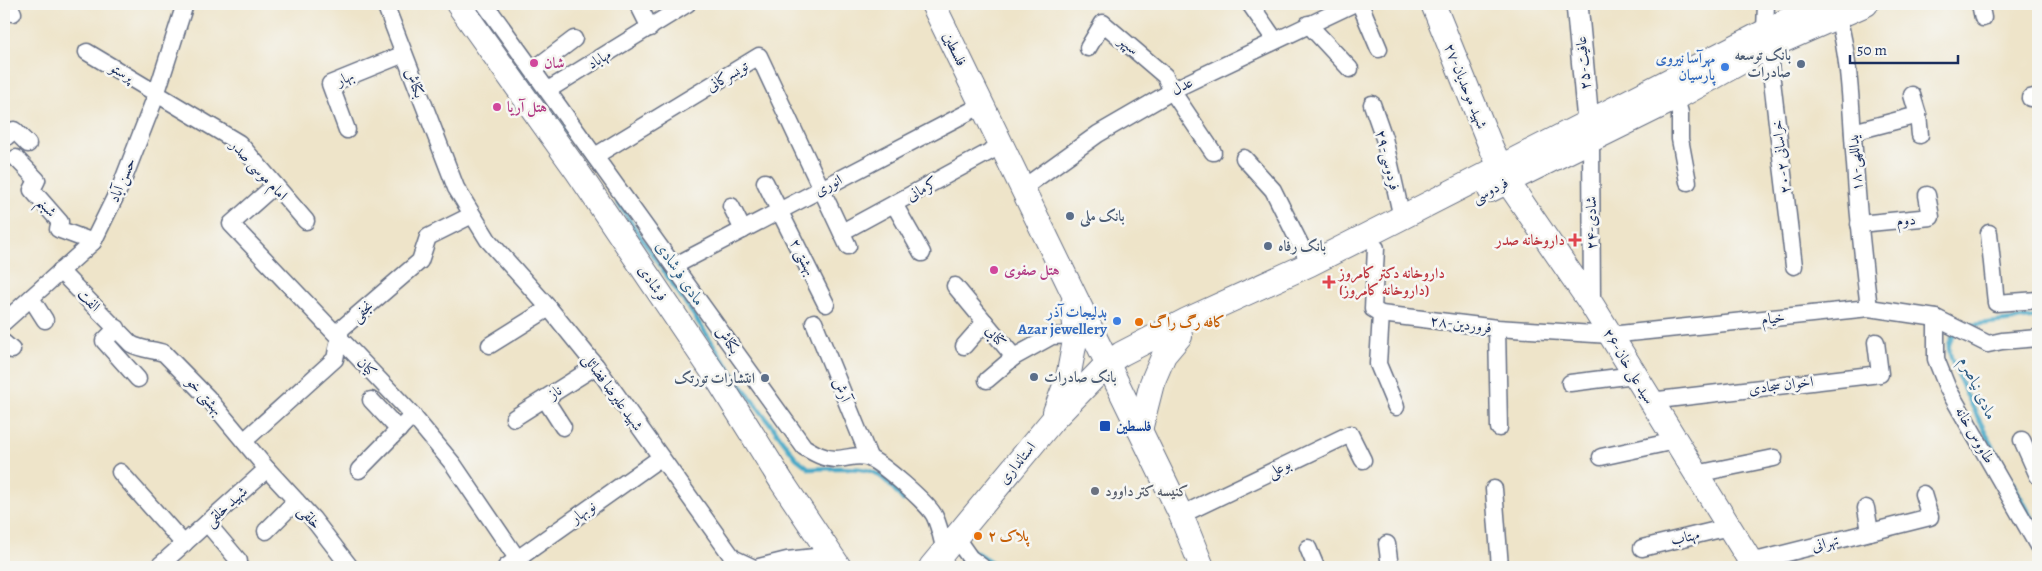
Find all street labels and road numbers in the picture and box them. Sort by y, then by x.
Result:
street label: فلسطین [938,29,972,69]
street label: سپهر [1113,29,1143,59]
street label: ۲۵-عافیت [1571,35,1595,91]
street label: ۲۷-شهید موحدیان [1440,40,1492,132]
street label: مهاباد [583,44,615,74]
street label: پرستو [105,56,139,87]
street label: تویسرکانی [702,56,752,96]
street label: بهار [331,65,357,91]
street label: بکتاش [400,65,430,101]
street label: عدل [1168,72,1197,100]
street label: ۲۰-خراسانی ۲ [1767,119,1795,195]
street label: ۲۹-فردوسی [1370,128,1405,193]
street label: امام موسی صدر [222,134,292,207]
street label: ۱۸-یداللهی [1843,134,1868,192]
street label: حسن آباد [104,155,140,205]
street label: انوری [811,169,845,201]
street label: کرمانی [903,172,941,206]
street label: فردوسی [1468,172,1512,209]
street label: شبنم [29,193,61,225]
street label: ۲۴-شادی [1581,196,1601,250]
street label: دوم [1895,209,1917,234]
street label: بهشتی ۲ [784,235,821,279]
street label: فرشادی [634,261,672,305]
street label: الفت [73,284,105,316]
street label: نجفی [347,296,378,327]
street label: خیام [1760,307,1786,332]
street label: ۲۸-فروردین [1429,310,1493,338]
street label: کتابی [980,321,1011,352]
street label: بکتاش [711,322,745,358]
street label: ۲۶-سید علی خان [1598,324,1660,408]
street label: شهید علیرضا فضائلی [577,349,648,435]
street label: کیان [353,353,381,381]
street label: بهشتی خو [180,371,228,420]
street label: اخوان سجادی [1747,371,1815,399]
street label: آرش [828,375,856,407]
street label: ناز [543,380,566,405]
street label: طاووس خانه [1951,403,1999,467]
street label: استانداری [994,438,1040,488]
street label: بوعلی [1264,454,1295,483]
street label: شهید خلقی [200,481,252,531]
street label: نوبهار [565,496,600,529]
street label: خلقی [293,501,326,534]
street label: مهتاب [1669,524,1702,550]
street label: تهرانی [1809,530,1841,556]

